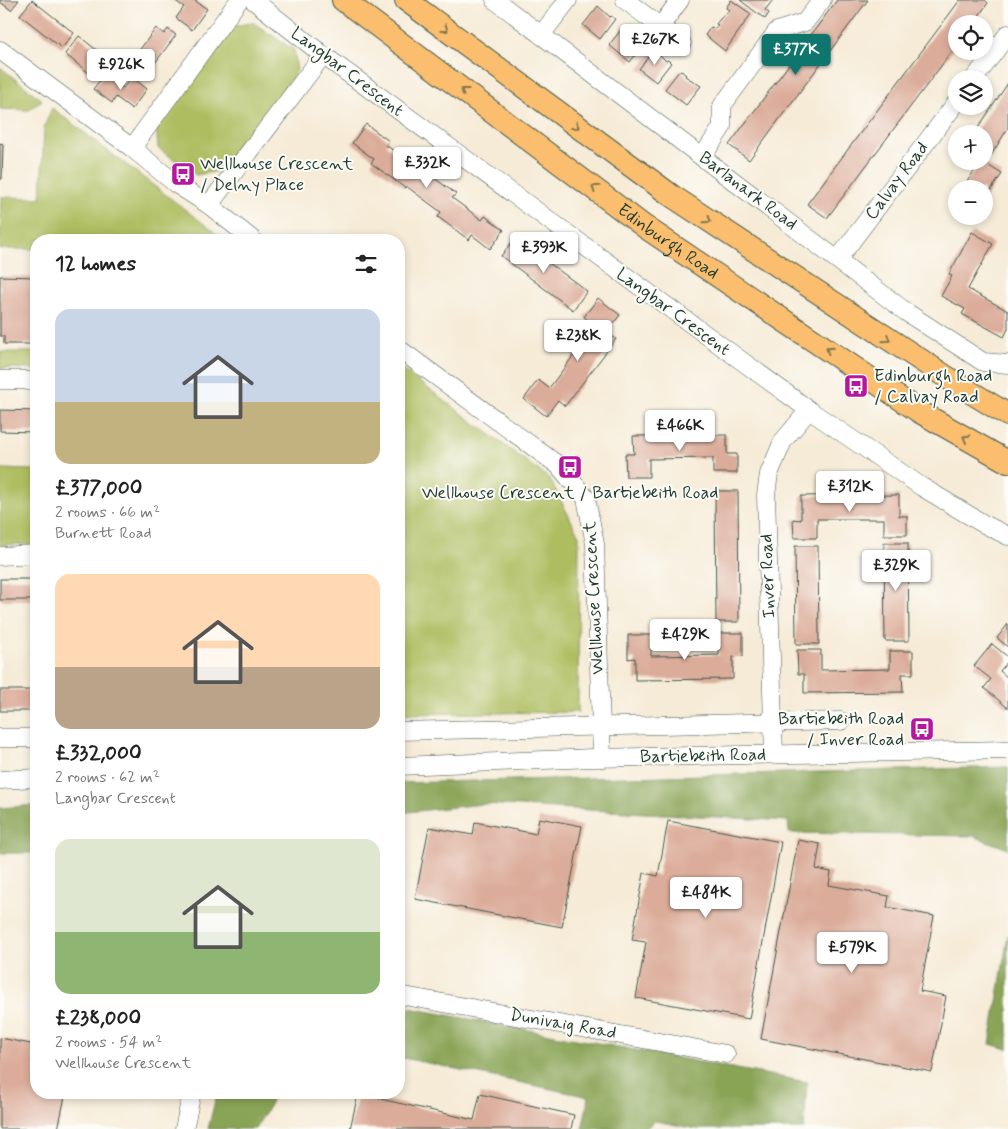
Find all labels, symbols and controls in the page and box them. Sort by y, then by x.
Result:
map controls [948,15,993,225]
button: locate [948,15,993,60]
street label: Langbar Crescent [285,22,409,123]
one-way arrow [439,23,449,32]
pin: £267K [620,23,690,66]
text: £267K [631,29,679,50]
pin: £377K [761,34,831,76]
text: £377K [773,39,819,60]
pin: £926K [86,48,156,91]
text: £926K [98,54,144,75]
button: layers [948,70,993,115]
one-way arrow [460,88,470,97]
one-way arrow [570,120,579,128]
button: + [948,125,993,170]
street label: Calvay Road [860,137,934,225]
pin: £332K [392,146,462,189]
street label: Barlanark Road [694,146,802,236]
place label: Wellhouse Crescent / Delny Place [200,152,353,197]
text: £332K [404,152,450,173]
bus stop icon: Wellhouse Crescent / Delny Place [170,161,196,187]
button: − [948,180,993,225]
one-way arrow [592,186,601,194]
street label: Edinburgh Road [612,198,723,285]
one-way arrow [702,214,712,223]
pin: £393K [509,232,579,274]
text: £393K [521,237,567,258]
text: 12 homes [55,250,136,278]
icon: filters [352,250,380,278]
street label: Langbar Crescent [610,262,735,363]
pin: £238K [543,320,613,362]
text: £238K [555,325,601,346]
one-way arrow [882,333,891,342]
icon: home [173,342,263,432]
one-way arrow [825,347,835,356]
place label: Edinburgh Road / Calvay Road [874,364,992,409]
bus stop icon: Edinburgh Road / Calvay Road [843,373,869,399]
pin: £466K [645,410,715,452]
text: £466K [656,415,704,436]
one-way arrow [962,434,971,444]
bus stop icon: Wellhouse Crescent / Bartiebeith Road [557,454,583,480]
pin: £312K [815,470,885,513]
text: £377,000 [55,474,142,502]
text: £312K [827,476,873,497]
place label: Wellhouse Crescent / Bartiebeith Road [422,481,718,505]
text: 2 rooms · 66 m² [55,502,160,523]
street label: Wellhouse Crescent [578,521,610,675]
text: Burnett Road [55,523,152,544]
street label: Inver Road [755,533,781,619]
pin: £329K [861,550,931,592]
text: £329K [873,555,919,576]
icon: home [173,607,263,697]
pin: £429K [650,618,720,661]
text: £429K [661,624,709,645]
place label: Bartiebeith Road / Inver Road [778,707,904,752]
bus stop icon: Bartiebeith Road / Inver Road [909,716,935,742]
text: £332,000 [55,739,142,767]
street label: Bartiebeith Road [640,743,766,769]
text: 2 rooms · 62 m² [55,767,160,788]
text: Langbar Crescent [55,788,176,809]
icon: home [173,872,263,962]
pin: £484K [671,876,741,919]
text: £484K [681,882,731,903]
pin: £579K [817,932,887,974]
text: £579K [828,937,876,958]
street label: Dunivaig Road [508,1003,618,1045]
text: £238,000 [55,1004,141,1032]
text: 2 rooms · 54 m² [55,1032,162,1053]
text: Wellhouse Crescent [55,1053,191,1074]

